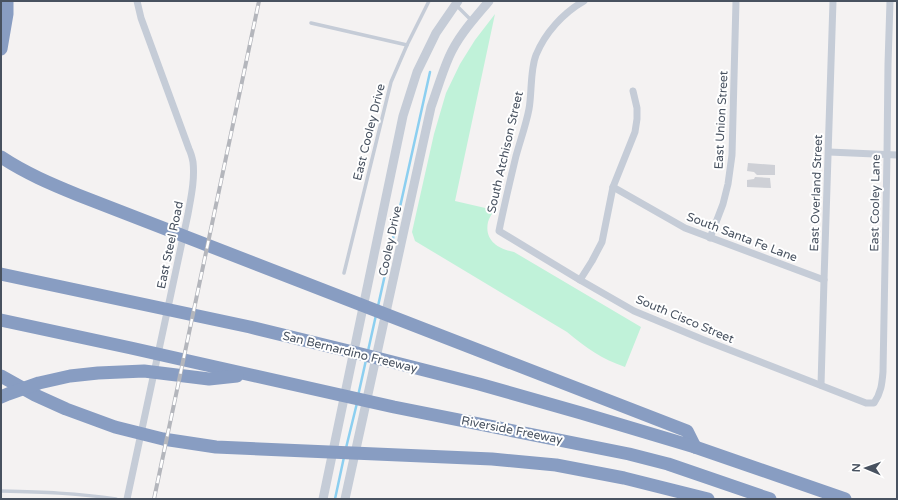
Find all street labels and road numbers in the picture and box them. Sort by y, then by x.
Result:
street label: East Union Street [711,70,731,170]
street label: East Cooley Drive [350,82,388,182]
street label: South Atchison Street [484,89,526,214]
street label: East Overland Street [807,134,825,252]
street label: East Cooley Lane [867,154,883,252]
street label: East Steel Road [154,200,186,290]
street label: Cooley Drive [376,204,404,277]
street label: South Santa Fe Lane [685,209,799,265]
street label: South Cisco Street [634,292,737,346]
street label: San Bernardino Freeway [281,328,419,376]
street label: Riverside Freeway [460,413,564,447]

